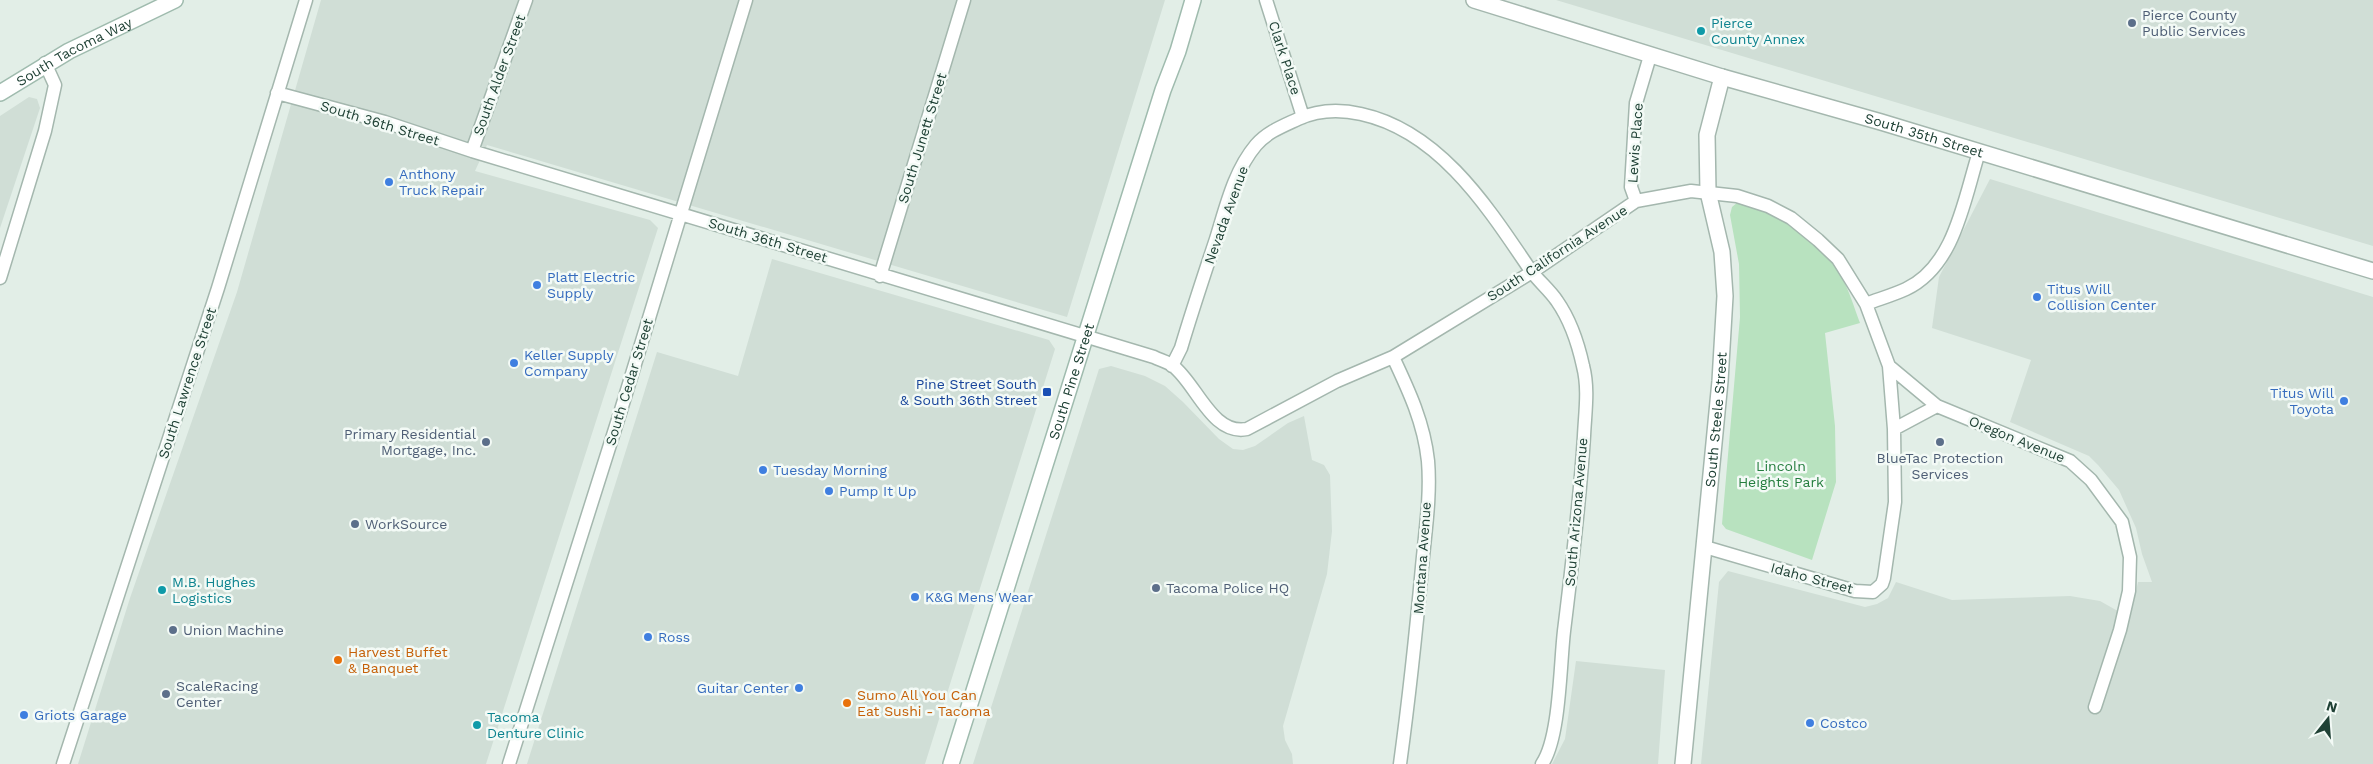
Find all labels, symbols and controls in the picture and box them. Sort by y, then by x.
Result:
place label: Pierce County Public Services [2142,7,2246,39]
street label: South Alder Street [470,12,528,138]
street label: South Tacoma Way [13,14,135,89]
place label: Pierce County Annex [1711,15,1805,47]
marker: Pierce County Public Services [2126,17,2138,29]
street label: Clark Place [1266,19,1304,97]
marker: Pierce County Annex [1695,25,1707,37]
street label: South Junett Street [895,71,950,205]
street label: South 36th Street [319,97,441,149]
street label: Lewis Place [1624,102,1646,184]
street label: South 35th Street [1863,110,1986,161]
street label: Nevada Avenue [1201,164,1251,266]
place label: Anthony Truck Repair [399,166,485,198]
marker: Anthony Truck Repair [383,176,395,188]
street label: South California Avenue [1484,202,1630,304]
street label: South 36th Street [707,214,829,266]
place label: Platt Electric Supply [547,269,636,301]
marker: Platt Electric Supply [531,279,543,291]
place label: Titus Will Collision Center [2047,281,2156,313]
marker: Titus Will Collision Center [2031,291,2043,303]
street label: South Lawrence Street [155,305,219,461]
street label: South Cedar Street [602,316,656,447]
street label: South Pine Street [1045,321,1097,442]
place label: Keller Supply Company [524,347,615,379]
street label: South Steele Street [1702,351,1730,488]
marker: Keller Supply Company [508,357,520,369]
place label: Pine Street South & South 36th Street [900,376,1037,408]
place label: Titus Will Toyota [2270,385,2335,417]
marker: Pine Street South & South 36th Street [1041,386,1053,398]
marker: Titus Will Toyota [2338,395,2350,407]
street label: Oregon Avenue [1967,412,2067,466]
place label: Primary Residential Mortgage, Inc. [344,426,477,458]
marker: Primary Residential Mortgage, Inc. [480,436,492,448]
marker: BlueTac Protection Services [1934,436,1946,448]
street label: South Arizona Avenue [1562,437,1590,587]
place label: BlueTac Protection Services [1876,450,2004,482]
park label: Lincoln Heights Park [1738,458,1824,490]
place label: Tuesday Morning [773,462,888,478]
marker: Tuesday Morning [757,464,769,476]
place label: Pump It Up [839,483,916,499]
marker: Pump It Up [823,485,835,497]
street label: Montana Avenue [1410,501,1434,615]
place label: WorkSource [365,516,447,532]
marker: WorkSource [349,518,361,530]
street label: Idaho Street [1769,559,1855,597]
place label: M.B. Hughes Logistics [172,574,256,606]
place label: Tacoma Police HQ [1166,580,1289,596]
marker: Tacoma Police HQ [1150,582,1162,594]
marker: M.B. Hughes Logistics [156,584,168,596]
place label: K&G Mens Wear [925,589,1033,605]
marker: K&G Mens Wear [909,591,921,603]
place label: Union Machine [183,622,284,638]
marker: Union Machine [167,624,179,636]
place label: Ross [658,629,690,645]
marker: Ross [642,631,654,643]
place label: Harvest Buffet & Banquet [348,644,448,676]
marker: Harvest Buffet & Banquet [332,654,344,666]
place label: ScaleRacing Center [176,678,258,710]
place label: Guitar Center [697,680,789,696]
marker: Guitar Center [793,682,805,694]
place label: Sumo All You Can Eat Sushi - Tacoma [857,687,990,719]
marker: ScaleRacing Center [160,688,172,700]
north arrow [2303,694,2353,744]
marker: Sumo All You Can Eat Sushi - Tacoma [841,697,853,709]
text: N [2325,697,2339,716]
place label: Griots Garage [34,707,127,723]
marker: Griots Garage [18,709,30,721]
place label: Tacoma Denture Clinic [487,709,585,741]
place label: Costco [1820,715,1868,731]
marker: Costco [1804,717,1816,729]
marker: Tacoma Denture Clinic [471,719,483,731]

